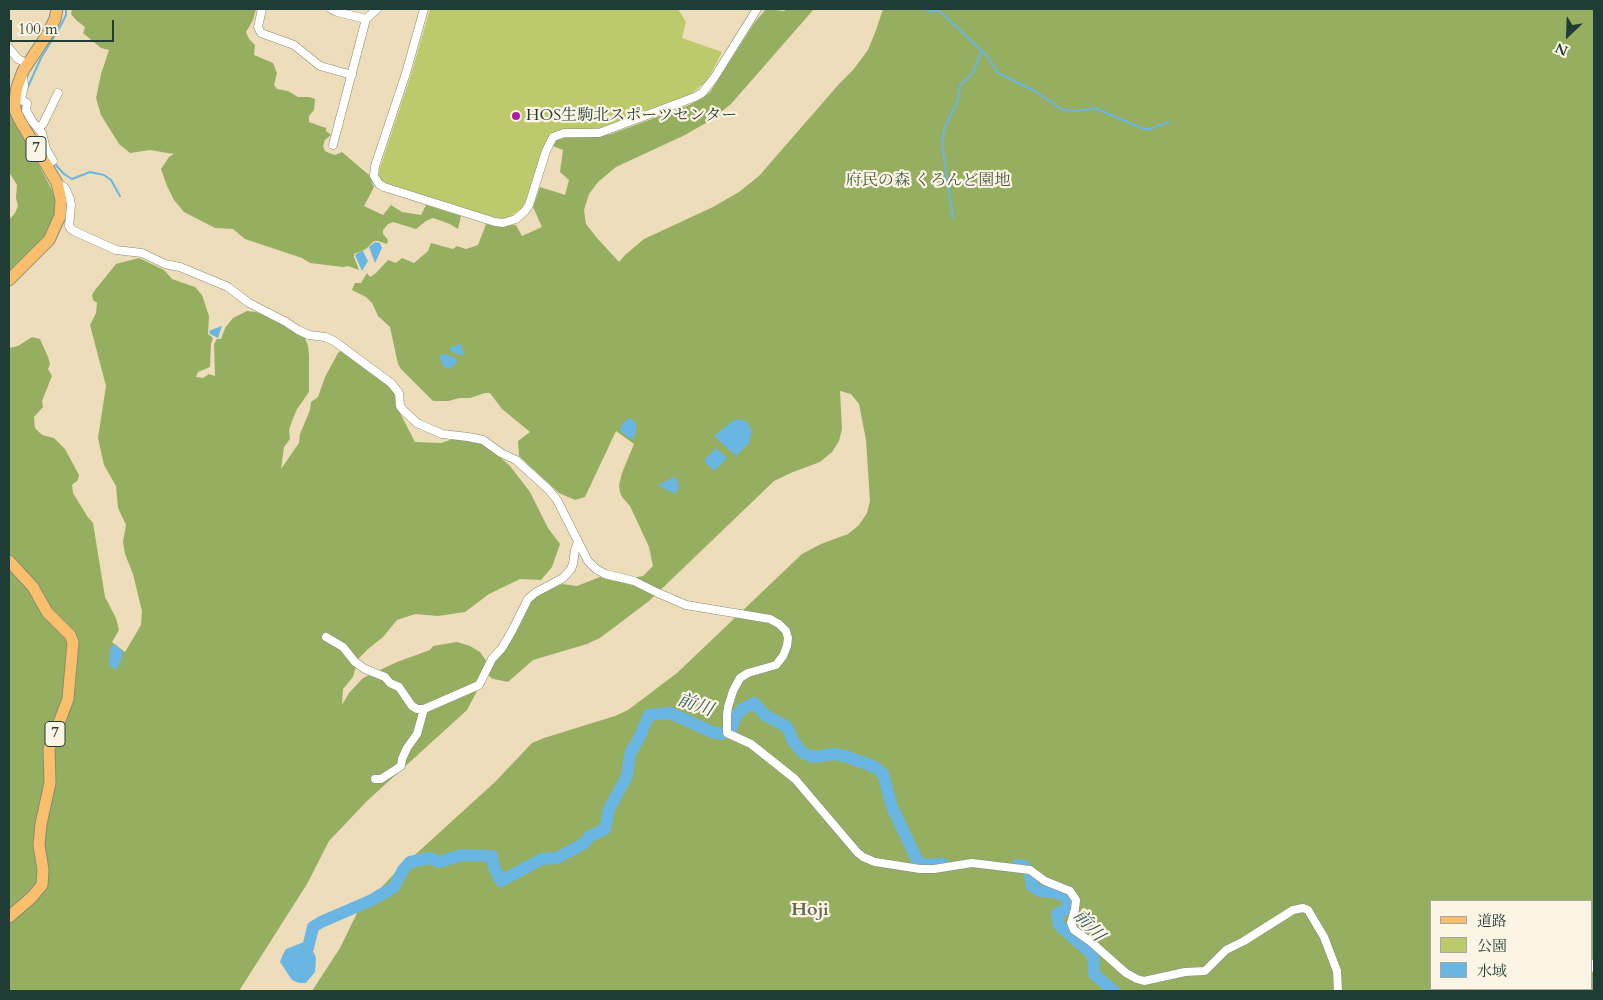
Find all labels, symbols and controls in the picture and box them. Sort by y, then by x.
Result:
scale bar [12,10,116,42]
north arrow [1543,10,1593,60]
text: 100 m [18,19,58,39]
text: N [1552,38,1571,60]
place label: HOS生駒北スポーツセンター [526,106,737,126]
marker: HOS生駒北スポーツセンター [510,110,522,122]
road number: 7 [26,136,46,162]
park label: 府民の森 くろんど園地 [846,171,1010,191]
water label: 前川 [674,690,716,722]
road number: 7 [45,722,65,746]
district label: Hoji [791,900,829,922]
legend [1430,900,1593,990]
water label: 前川 [1068,905,1108,947]
text: 道路 [1477,911,1507,931]
text: 公園 [1477,936,1507,956]
text: 水域 [1477,961,1507,981]

